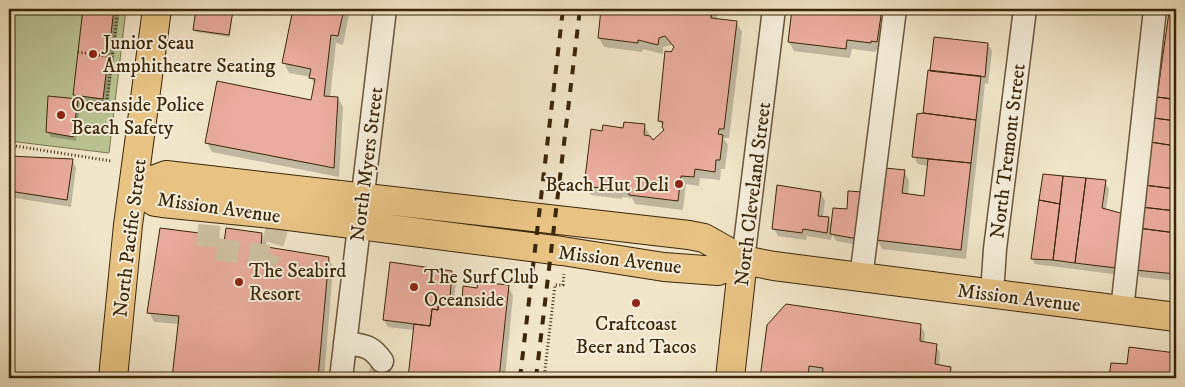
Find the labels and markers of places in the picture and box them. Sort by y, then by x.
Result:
place label: Junior Seau Amphitheatre Seating [101,31,276,79]
marker: Junior Seau Amphitheatre Seating [87,48,99,60]
place label: Oceanside Police Beach Safety [71,93,204,141]
marker: Oceanside Police Beach Safety [55,109,67,121]
place label: Beach Hut Deli [545,173,669,198]
marker: Beach Hut Deli [673,178,685,190]
place label: The Seabird Resort [249,259,346,307]
place label: The Surf Club Oceanside [424,265,539,313]
marker: The Seabird Resort [233,276,245,288]
marker: The Surf Club Oceanside [408,281,420,293]
marker: Craftcoast Beer and Tacos [630,297,642,309]
place label: Craftcoast Beer and Tacos [576,312,697,360]

